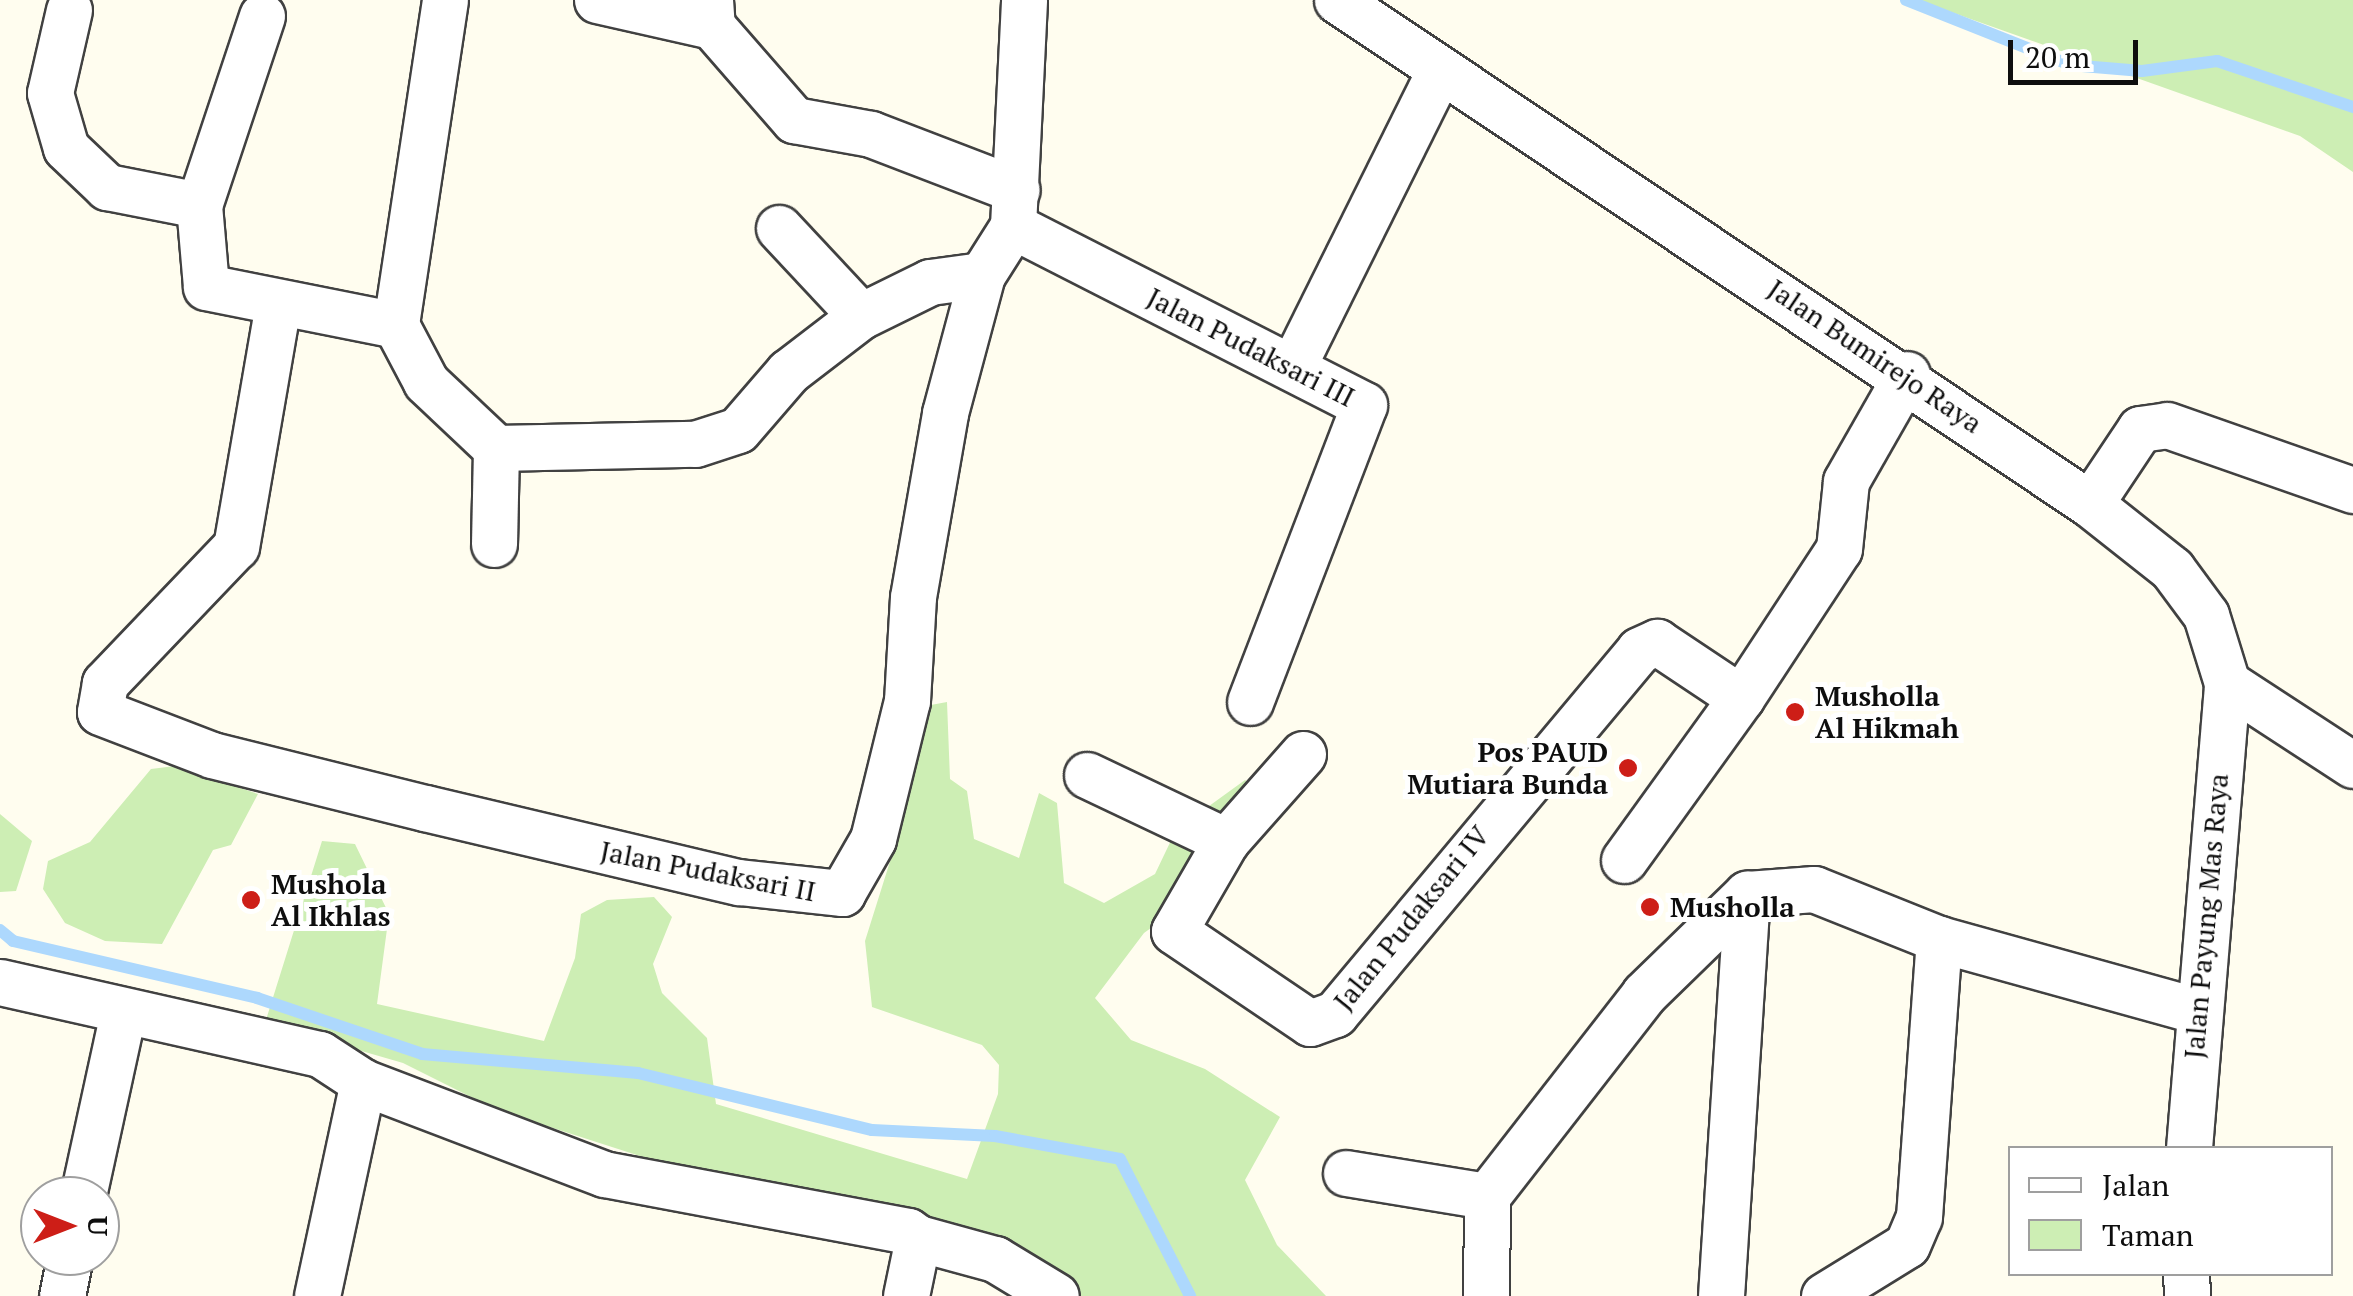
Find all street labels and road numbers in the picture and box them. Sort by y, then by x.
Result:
street label: Jalan Bumirejo Raya [1762,272,1988,440]
street label: Jalan Pudaksari III [1142,280,1360,414]
street label: Jalan Payung Mas Raya [2177,772,2235,1060]
street label: Jalan Pudaksari IV [1326,819,1496,1017]
street label: Jalan Pudaksari II [598,834,818,908]

